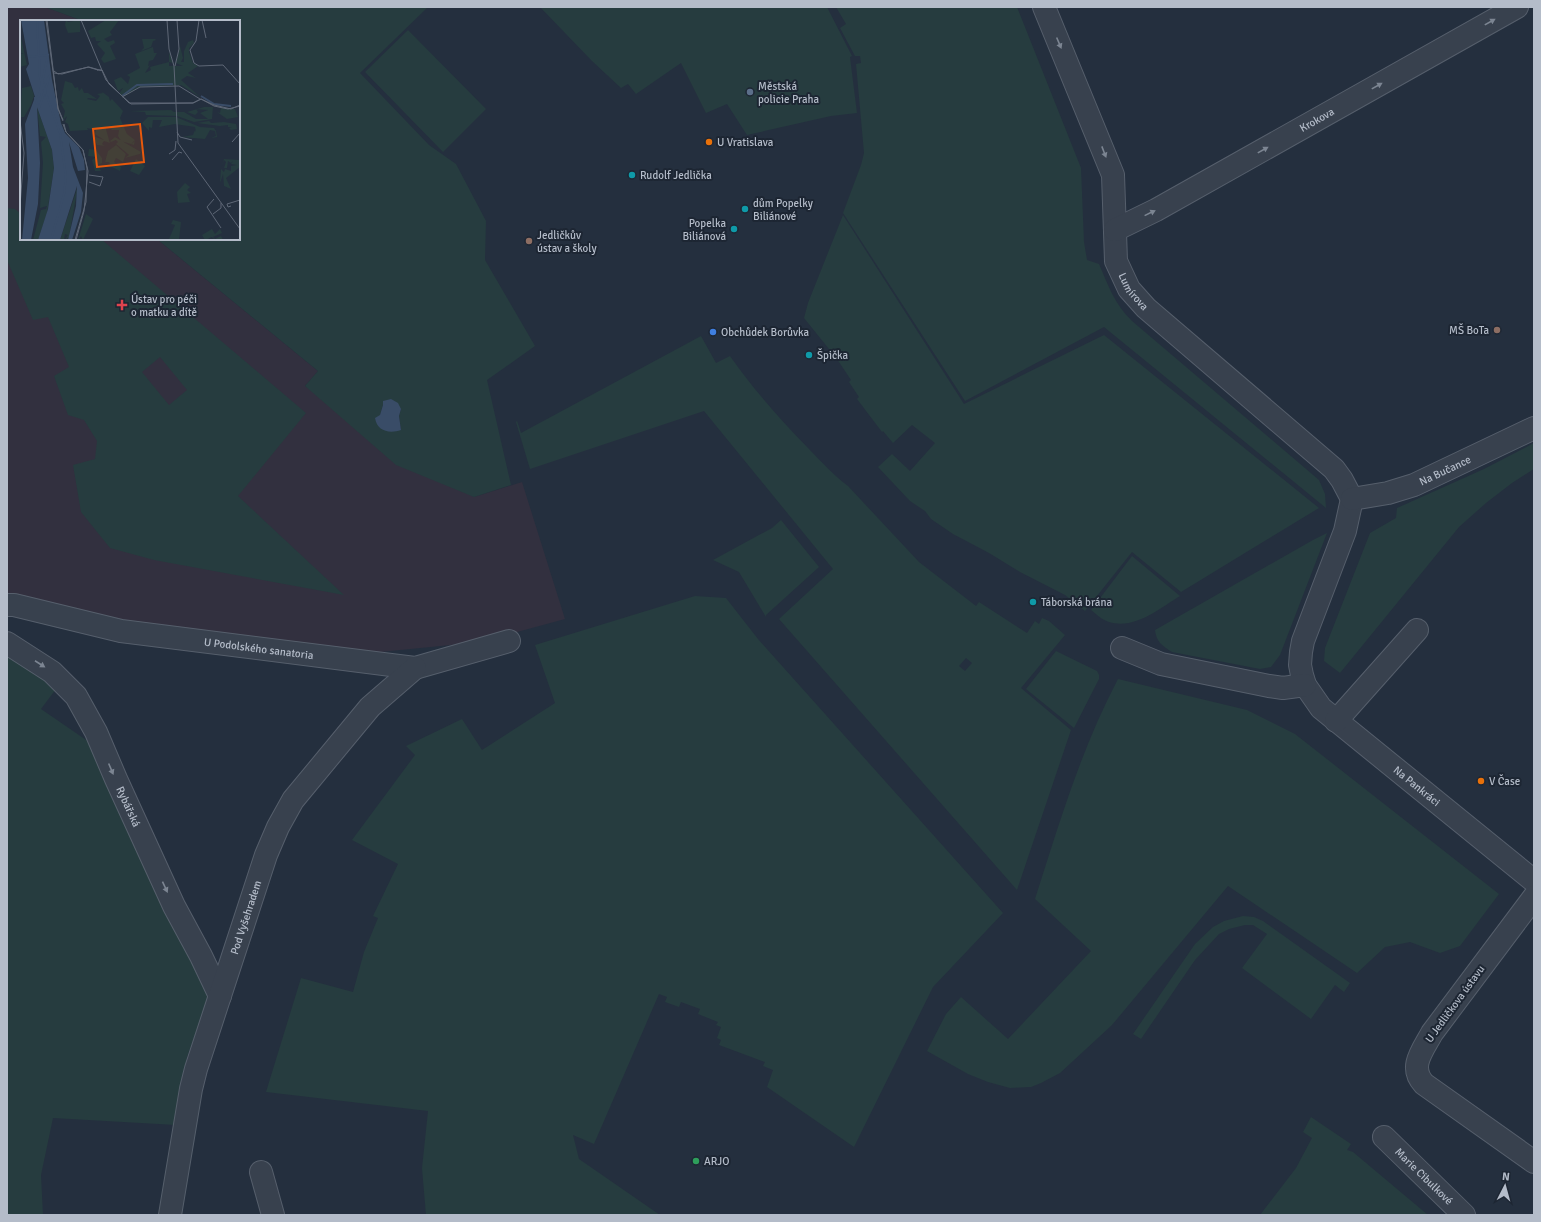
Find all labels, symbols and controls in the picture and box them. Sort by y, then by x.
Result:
one-way arrow [1484,19,1496,26]
inset map [20,20,240,240]
one-way arrow [1056,37,1063,49]
place label: Městská policie Praha [758,80,820,106]
one-way arrow [1371,83,1383,89]
marker: Městská policie Praha [745,87,755,97]
street label: Krokova [1297,105,1337,135]
place label: U Vratislava [717,136,774,149]
marker: U Vratislava [704,137,714,147]
one-way arrow [1101,146,1107,157]
one-way arrow [1258,146,1269,153]
place label: Rudolf Jedlička [640,169,712,182]
marker: Rudolf Jedlička [627,170,637,180]
place label: dům Popelky Biliánové [753,197,814,223]
marker: dům Popelky Biliánové [740,204,750,214]
one-way arrow [1144,210,1156,216]
place label: Popelka Biliánová [682,217,726,243]
marker: Popelka Biliánová [729,224,739,234]
place label: Jedličkův ústav a školy [537,229,597,255]
marker: Jedličkův ústav a školy [524,236,534,246]
street label: Lumírova [1116,271,1152,313]
place label: Ústav pro péči o matku a dítě [131,292,197,319]
marker: Ústav pro péči o matku a dítě [116,299,128,311]
place label: MŠ BoTa [1449,323,1489,337]
marker: MŠ BoTa [1492,325,1502,335]
place label: Obchůdek Borůvka [721,326,809,339]
marker: Obchůdek Borůvka [708,327,718,337]
place label: Špička [817,348,849,362]
marker: Špička [804,350,814,360]
street label: Na Bučance [1417,452,1473,488]
place label: Táborská brána [1041,596,1112,609]
marker: Táborská brána [1028,597,1038,607]
street label: U Podolského sanatoria [203,635,315,662]
one-way arrow [35,660,45,668]
one-way arrow [109,763,115,775]
street label: Na Pankráci [1391,763,1443,809]
place label: V Čase [1489,774,1520,788]
marker: V Čase [1476,776,1486,786]
street label: Rybářská [114,784,144,829]
street label: Pod Vyšehradem [227,878,264,956]
one-way arrow [162,881,169,893]
street label: U Jedličkova ústavu [1423,963,1487,1045]
street label: Marie Cibulkové [1392,1145,1456,1207]
place label: ARJO [704,1155,729,1168]
marker: ARJO [691,1156,701,1166]
north arrow [1485,1166,1525,1206]
text: N [1502,1170,1510,1183]

